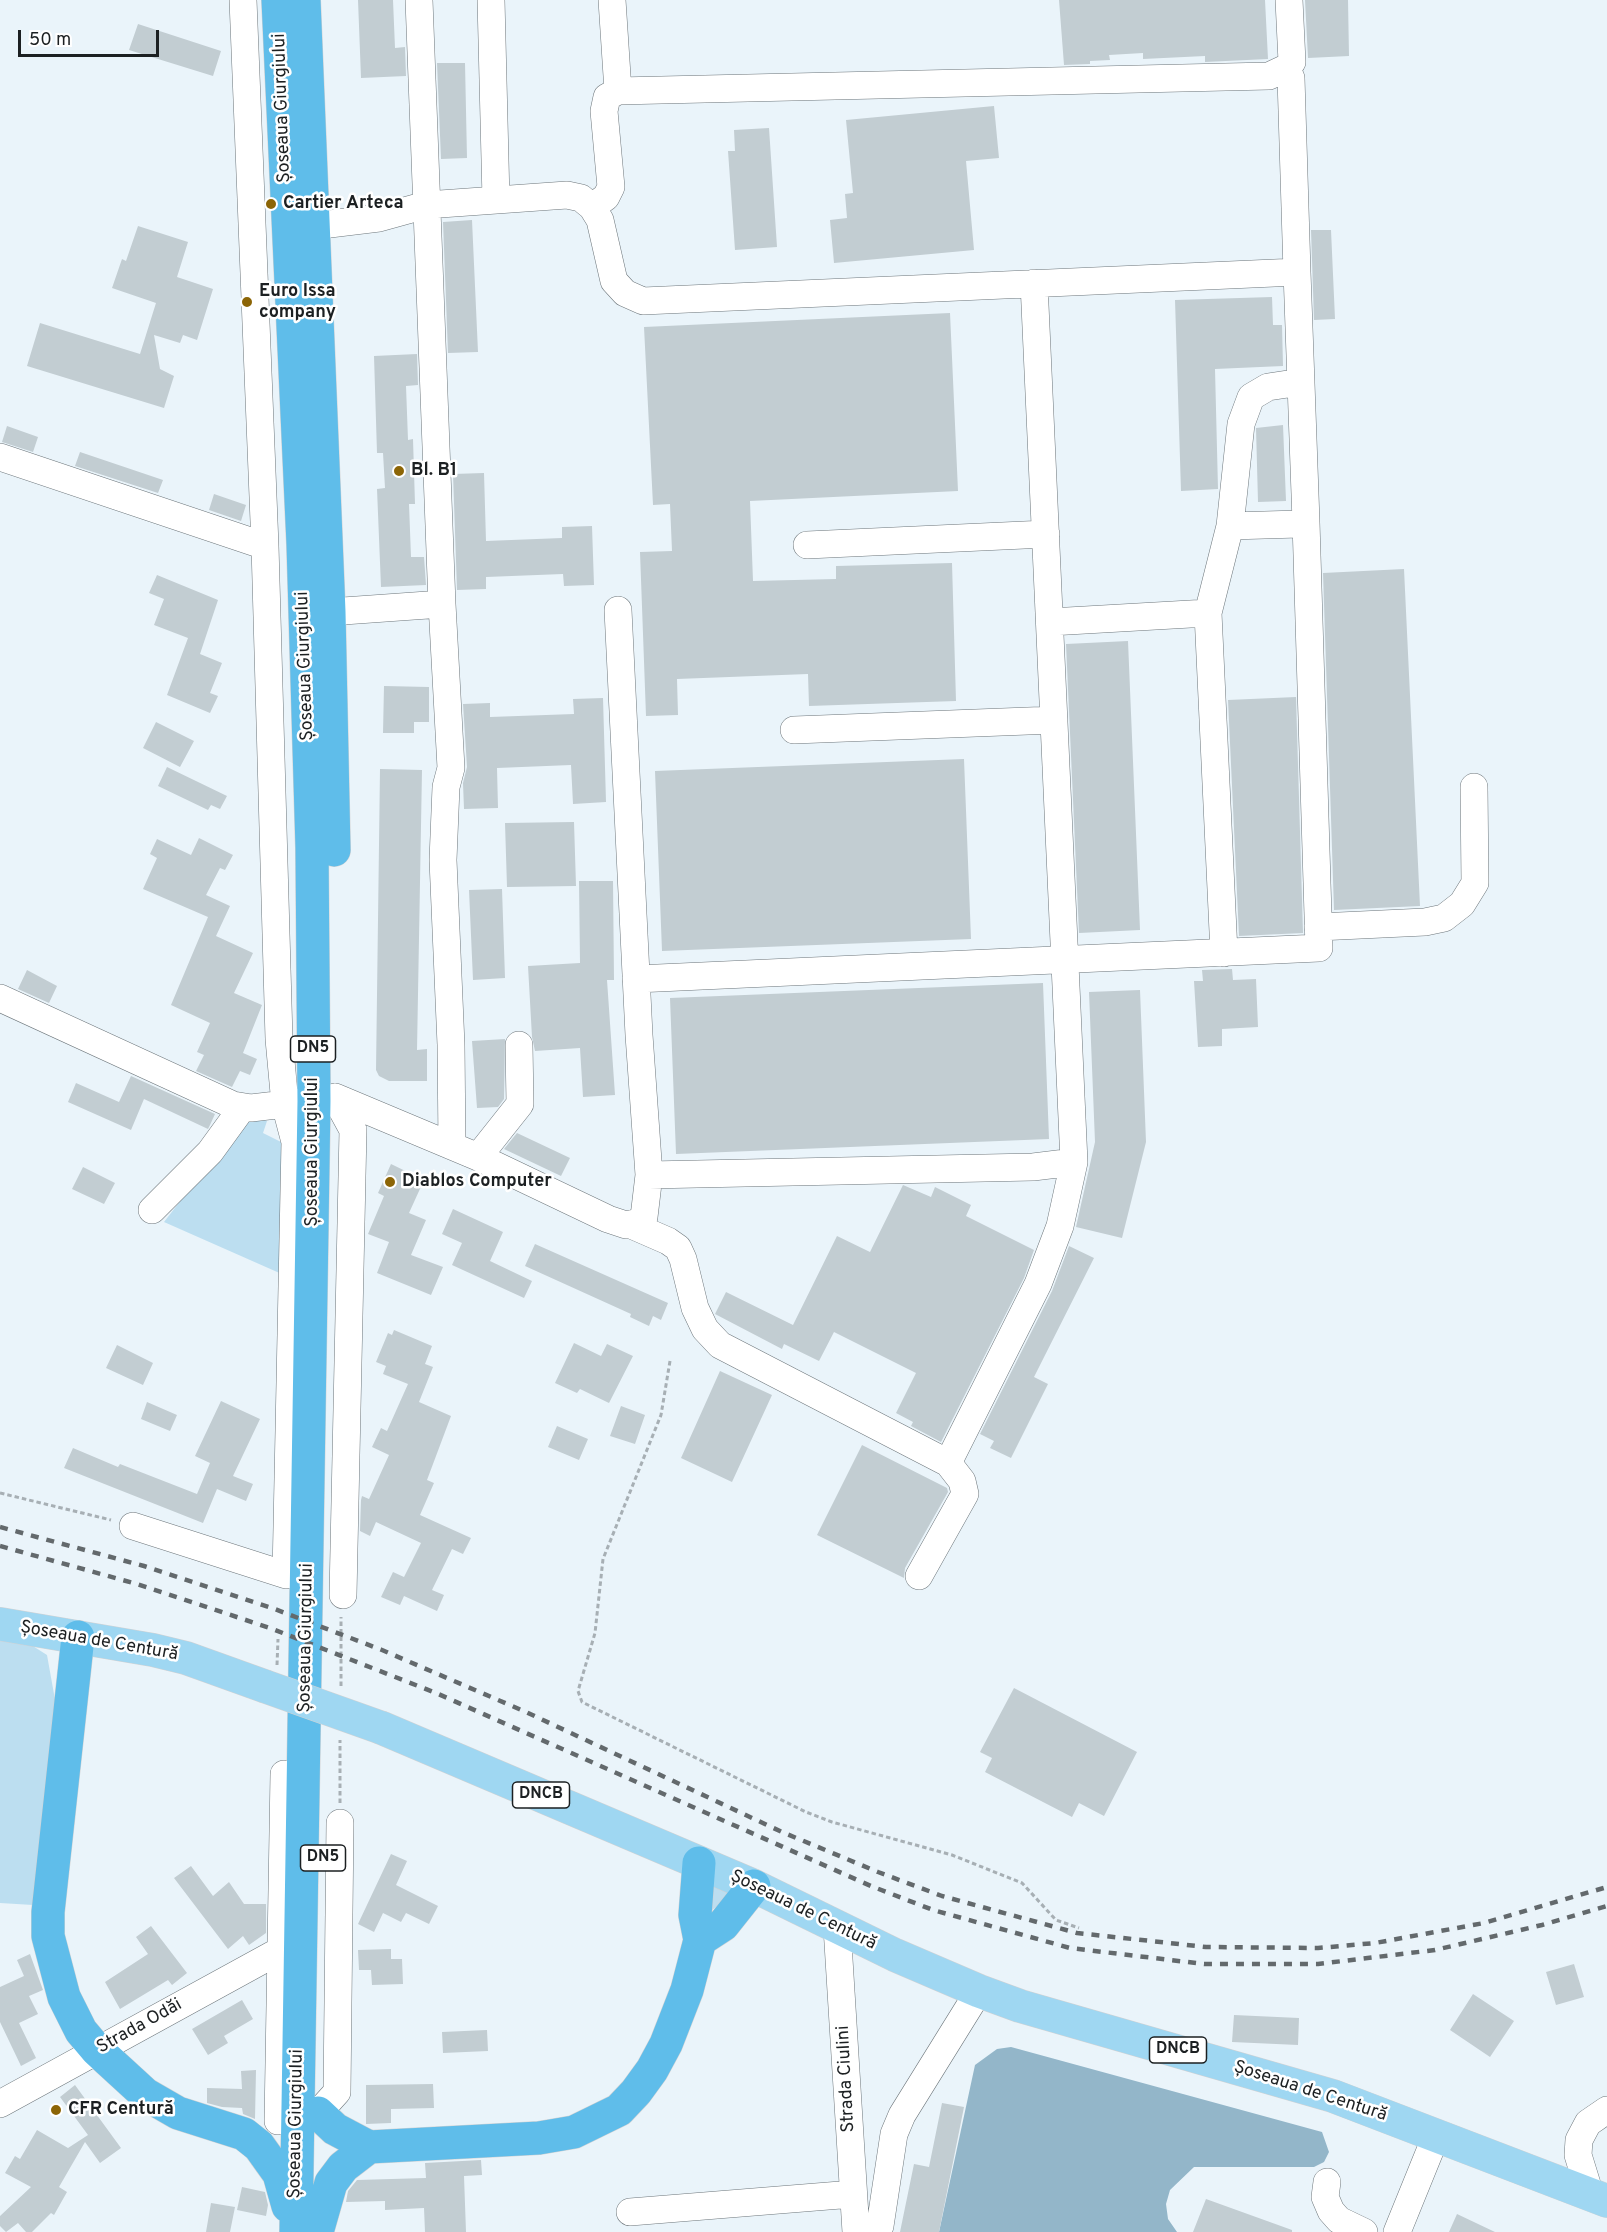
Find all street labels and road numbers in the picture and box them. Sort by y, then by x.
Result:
street label: Șoseaua Giurgiului [270,33,296,183]
street label: Șoseaua Giurgiului [293,591,319,741]
road number: DN5 [290,1036,336,1062]
street label: Șoseaua Giurgiului [302,1077,324,1227]
street label: Șoseaua Giurgiului [295,1563,319,1713]
street label: Șoseaua de Centură [18,1617,180,1667]
road number: DNCB [512,1782,570,1808]
road number: DN5 [300,1845,346,1871]
street label: Șoseaua de Centură [726,1866,880,1956]
street label: Strada Odăi [94,1995,186,2059]
street label: Strada Ciulini [833,2025,861,2133]
road number: DNCB [1150,2037,1206,2063]
street label: Șoseaua Giurgiului [285,2049,309,2199]
street label: Șoseaua de Centură [1231,2057,1389,2127]

